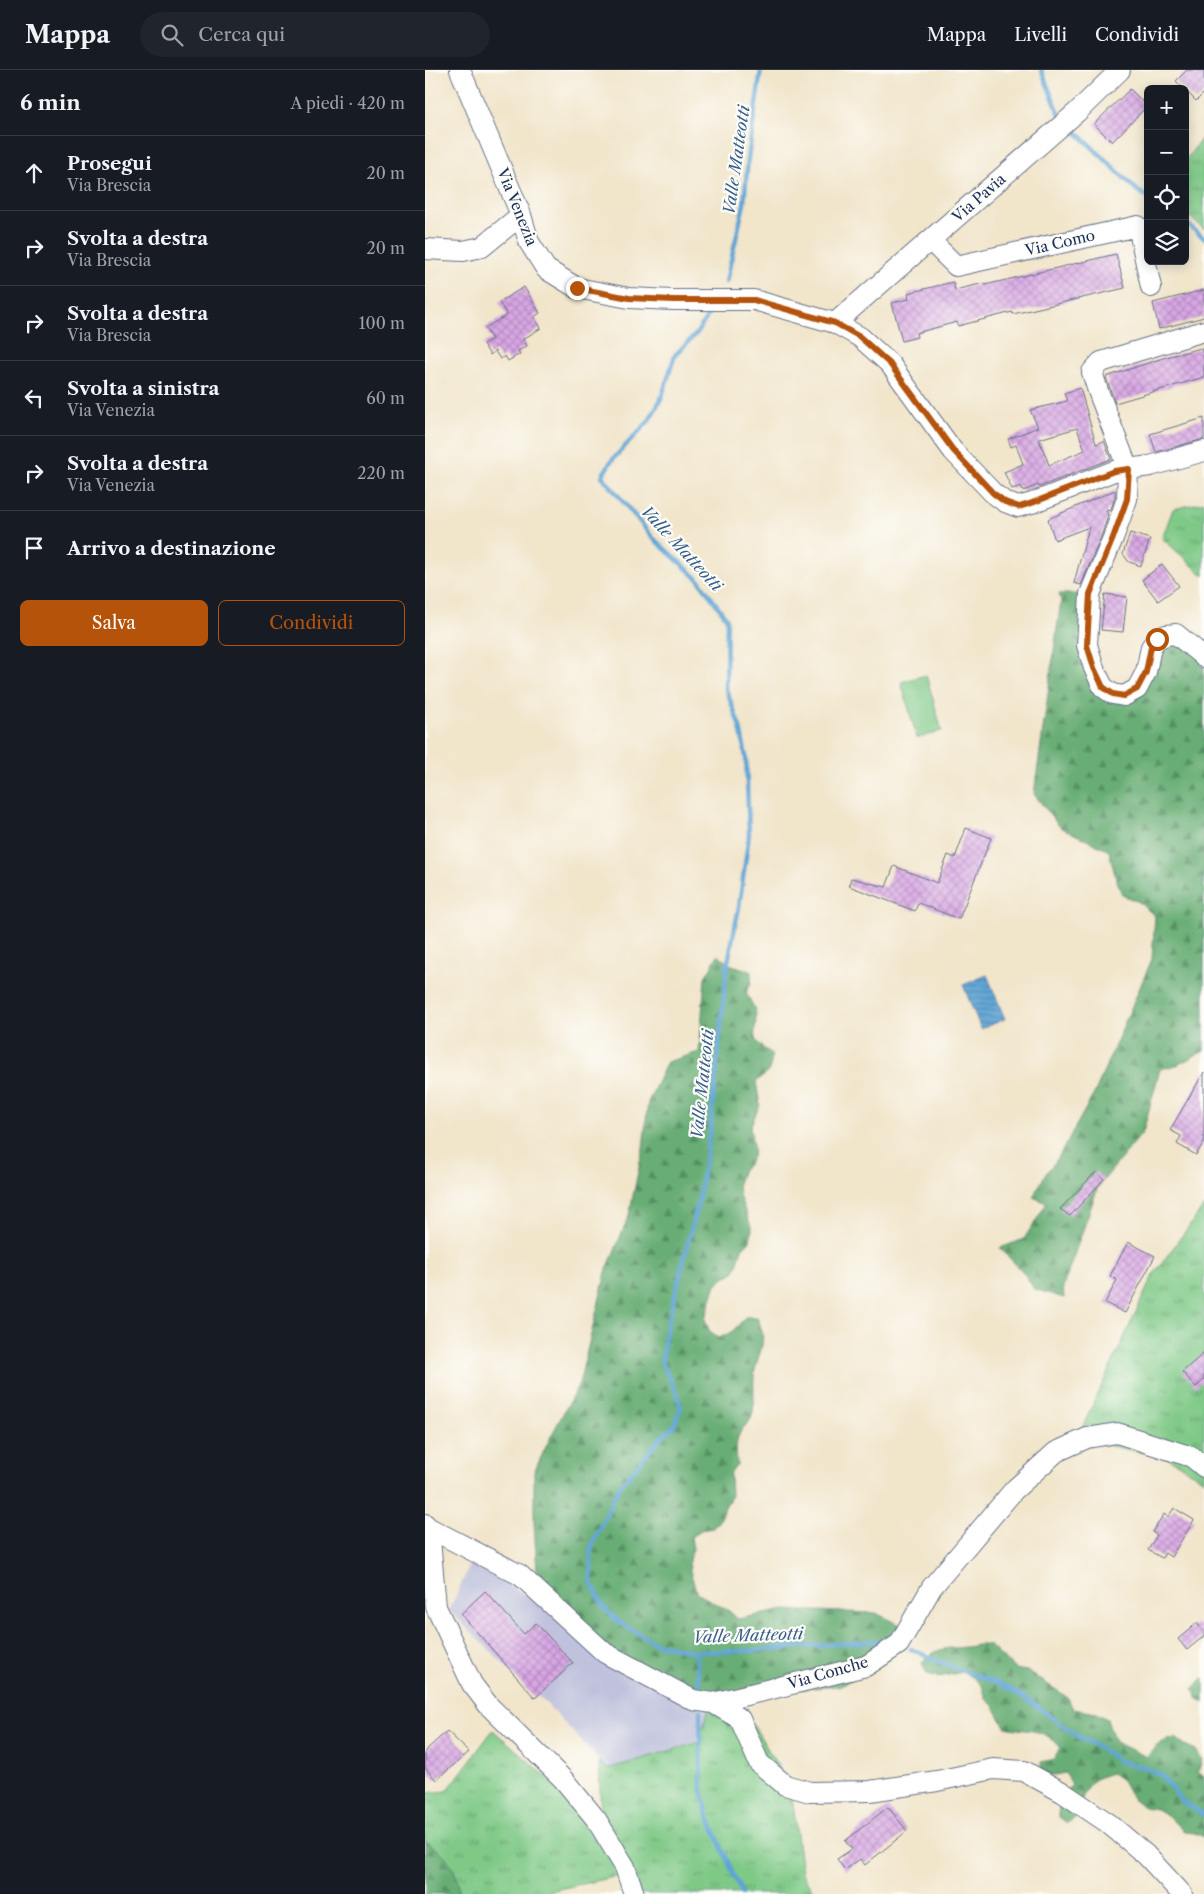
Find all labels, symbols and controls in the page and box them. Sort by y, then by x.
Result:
search box [140,12,490,57]
text: Mappa [25,20,110,49]
icon: search [158,21,186,49]
text: Cerca qui [198,23,285,46]
text: Mappa [927,24,986,46]
text: Livelli [1014,24,1067,46]
text: Condividi [1095,24,1179,46]
map controls [1144,85,1189,265]
button: + [1144,85,1189,130]
text: 6 min [20,90,81,115]
text: A piedi · 420 m [290,93,405,113]
water label: Valle Matteotti [718,103,754,216]
button: − [1144,130,1189,175]
text: Prosegui [67,152,152,175]
icon: ahead [20,159,48,187]
text: 20 m [366,163,405,183]
street label: Via Venezia [493,164,542,249]
street label: Via Pavia [947,169,1009,227]
text: Via Brescia [67,175,151,195]
button: locate [1144,175,1189,220]
button: layers [1144,220,1189,265]
street label: Via Como [1022,225,1097,260]
text: Svolta a destra [67,227,208,250]
icon: right [20,234,48,262]
text: 20 m [366,238,405,258]
text: Via Brescia [67,250,151,270]
route end [566,277,589,300]
text: Svolta a destra [67,302,208,325]
icon: right [20,309,48,337]
text: 100 m [359,313,405,333]
text: Via Brescia [67,325,151,345]
text: Svolta a sinistra [67,377,220,400]
icon: left [20,384,48,412]
text: 60 m [366,388,405,408]
text: Via Venezia [67,400,155,420]
text: Svolta a destra [67,452,208,475]
icon: right [20,459,48,487]
text: 220 m [357,463,405,483]
text: Via Venezia [67,475,155,495]
water label: Valle Matteotti [637,501,728,596]
icon: arrive [20,534,48,562]
text: Arrivo a destinazione [67,537,276,560]
button: Salva [20,600,208,646]
button: Condividi [218,600,405,646]
route start [1146,628,1169,651]
water label: Valle Matteotti [686,1027,718,1140]
water label: Valle Matteotti [693,1623,804,1647]
street label: Via Conche [784,1652,870,1693]

